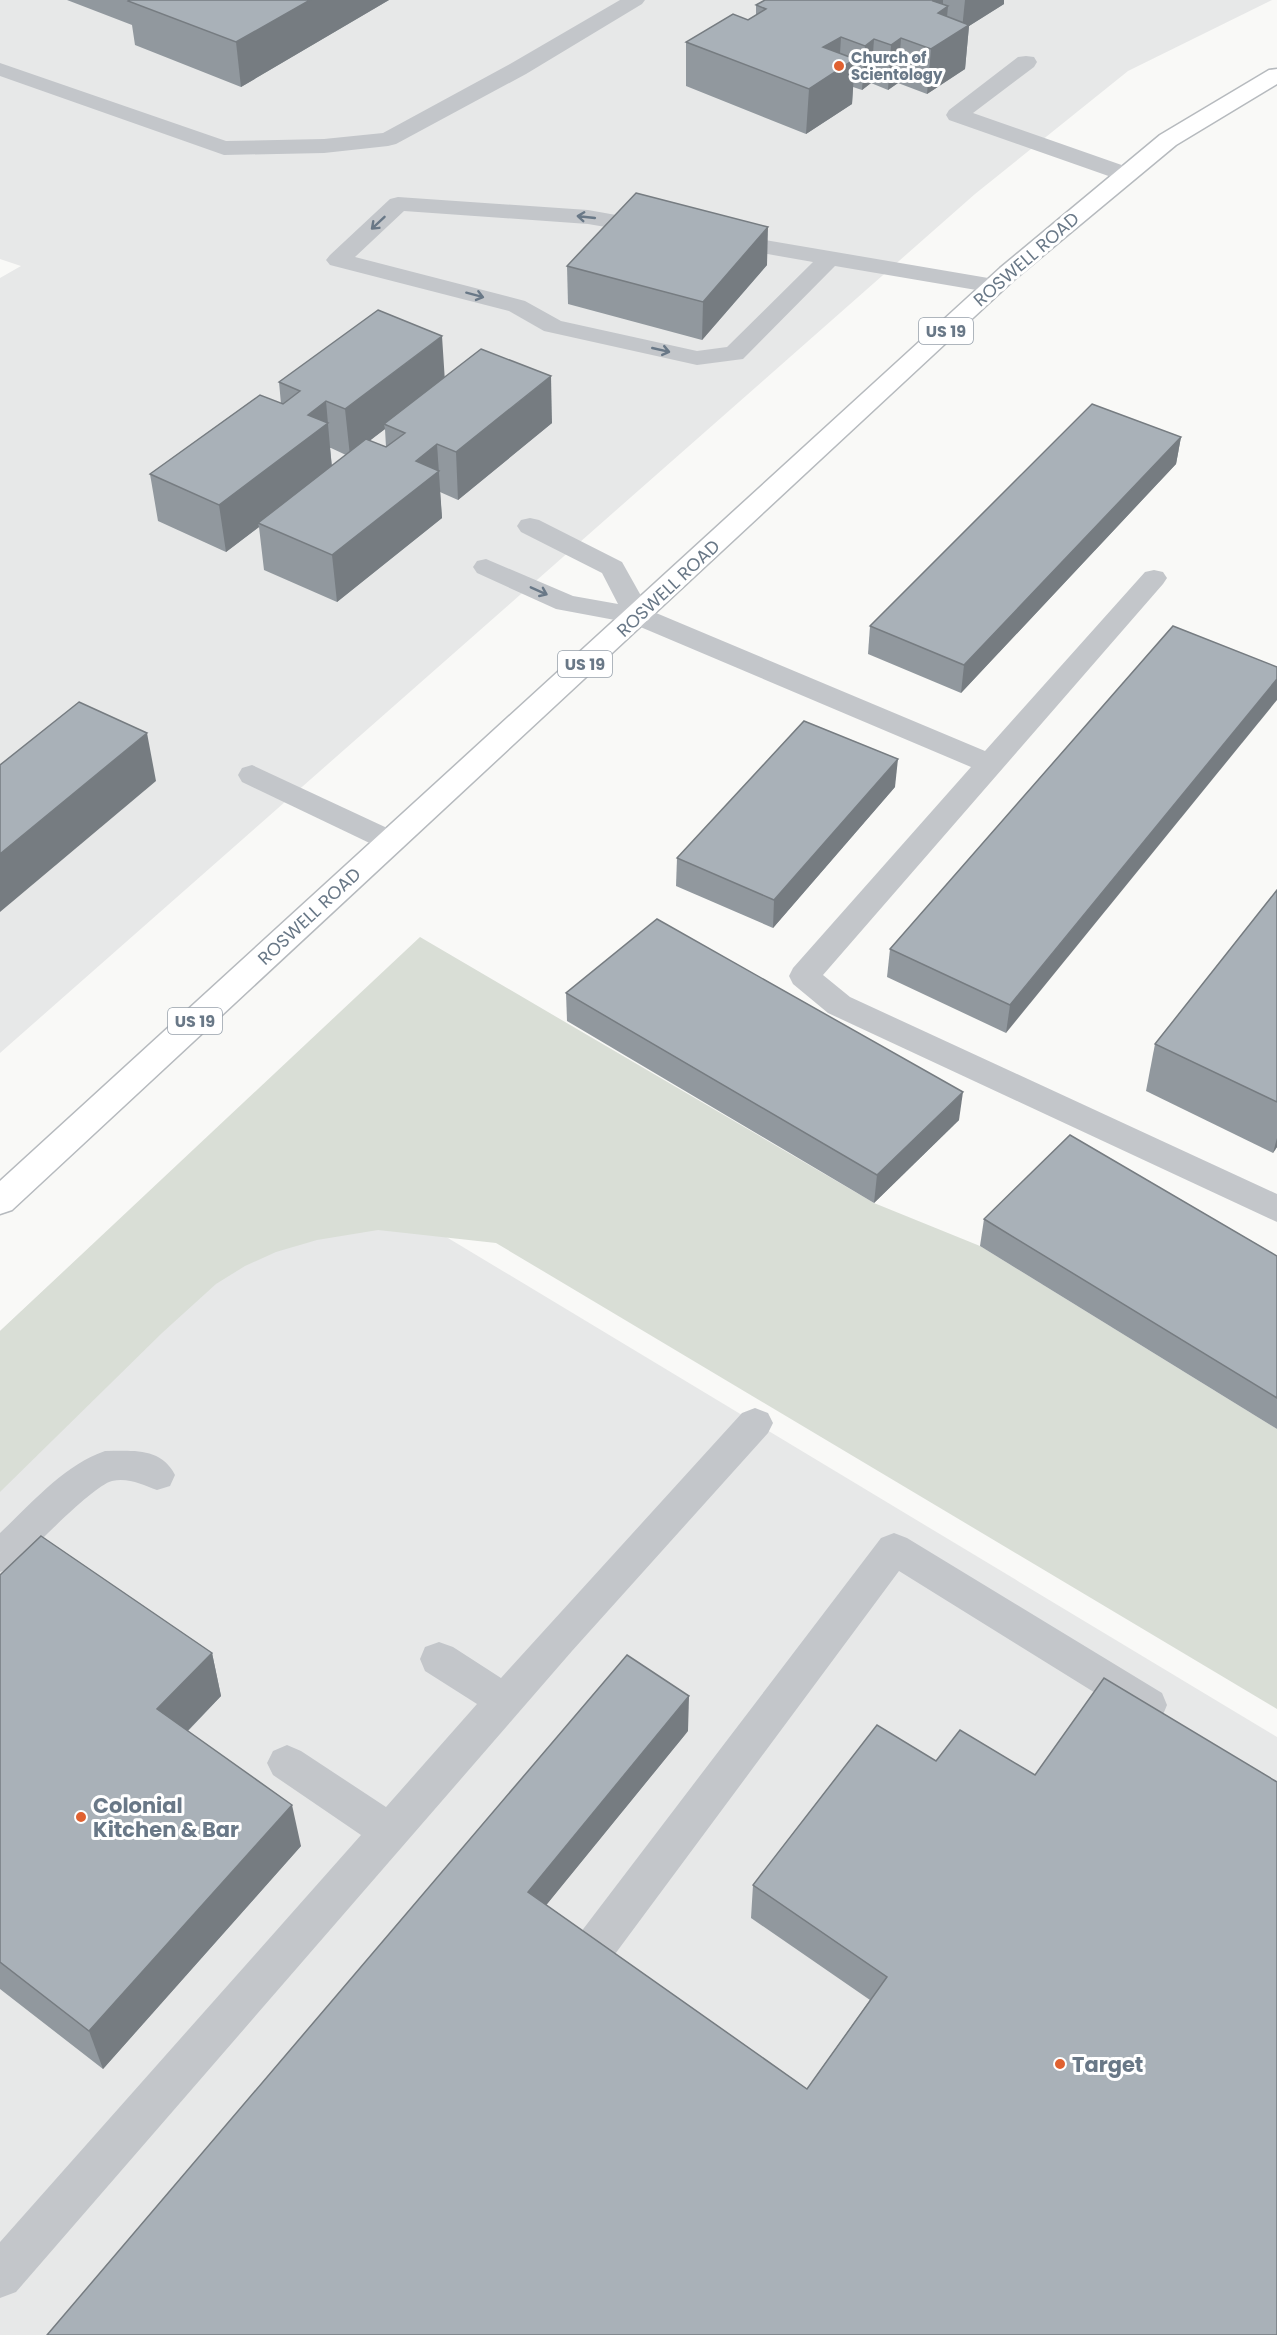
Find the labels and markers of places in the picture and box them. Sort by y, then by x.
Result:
place label: Church of Scientology [851,47,943,85]
marker: Church of Scientology [832,59,846,73]
place label: Colonial Kitchen & Bar [93,1791,239,1844]
marker: Colonial Kitchen & Bar [74,1810,88,1824]
place label: Target [1072,2050,1143,2079]
marker: Target [1053,2057,1067,2071]

